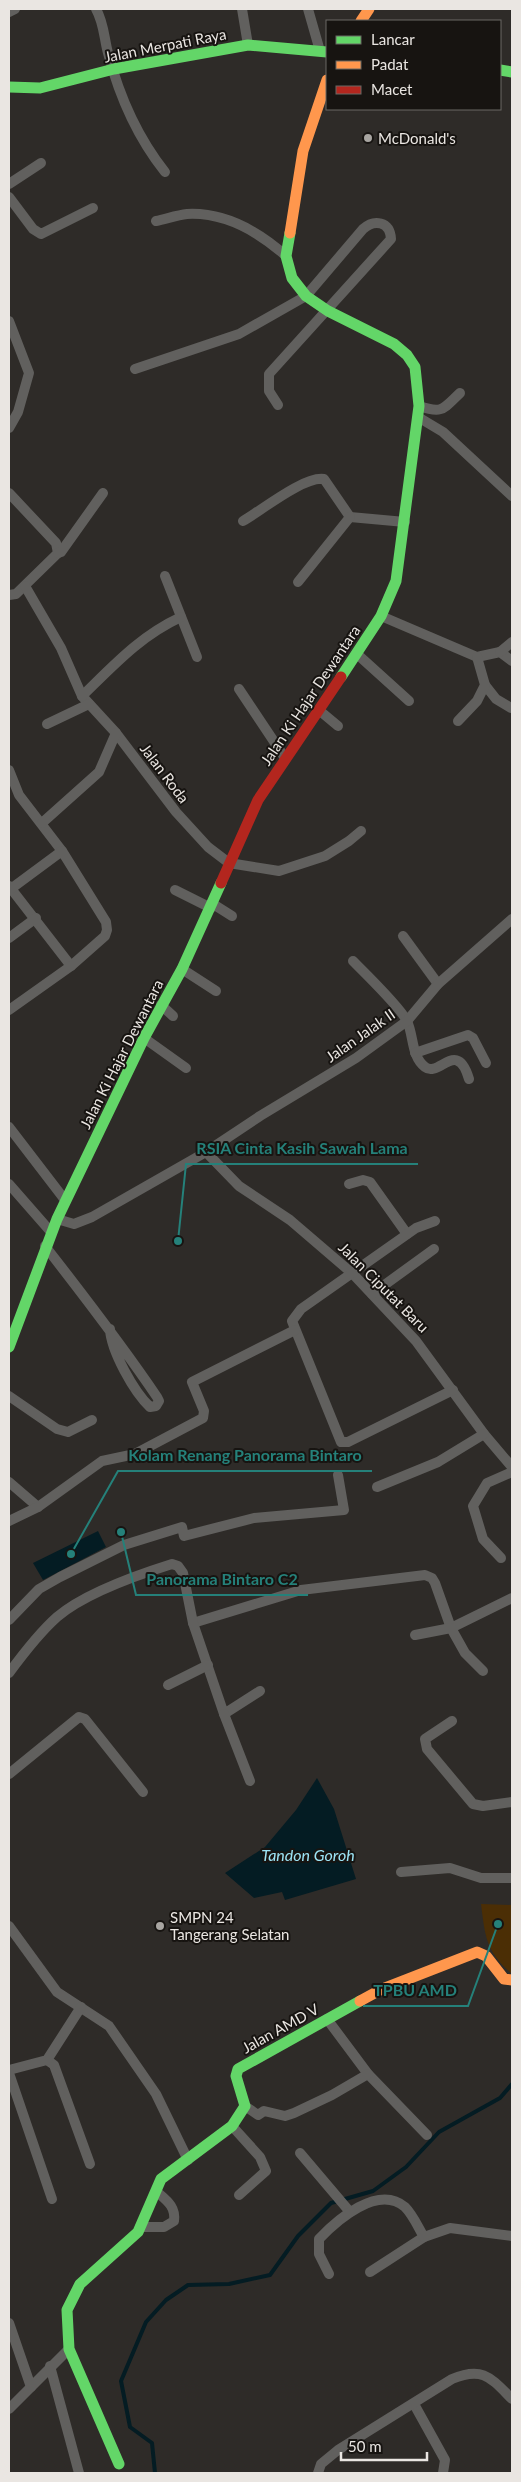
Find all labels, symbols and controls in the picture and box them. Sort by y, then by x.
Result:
legend [326,20,501,110]
street label: Jalan Merpati Raya [102,24,228,66]
text: Lancar [371,30,415,48]
text: Padat [371,55,409,73]
text: Macet [371,80,413,98]
place label: McDonald's [378,129,456,147]
marker: McDonald's [362,132,374,144]
street label: Jalan Ki Hajar Dewantara [256,622,364,768]
street label: Jalan Roda [137,740,193,806]
street label: Jalan Ki Hajar Dewantara [76,976,166,1132]
street label: Jalan Jalak II [322,1005,398,1065]
callout: RSIA Cinta Kasih Sawah Lama [186,1133,418,1164]
text: RSIA Cinta Kasih Sawah Lama [196,1138,408,1157]
street label: Jalan Ciputat Baru [335,1238,433,1336]
callout: Kolam Renang Panorama Bintaro [118,1440,372,1471]
text: Kolam Renang Panorama Bintaro [128,1445,362,1464]
callout: Panorama Bintaro C2 [136,1564,308,1595]
text: Panorama Bintaro C2 [146,1569,298,1588]
water label: Tandon Goroh [261,1845,355,1864]
place label: SMPN 24 Tangerang Selatan [170,1908,290,1943]
marker: SMPN 24 Tangerang Selatan [154,1920,166,1932]
callout: TPBU AMD [363,1975,468,2006]
text: TPBU AMD [373,1980,457,1999]
street label: Jalan AMD V [238,1999,322,2057]
scale bar [341,2430,427,2462]
text: 50 m [348,2437,382,2455]

